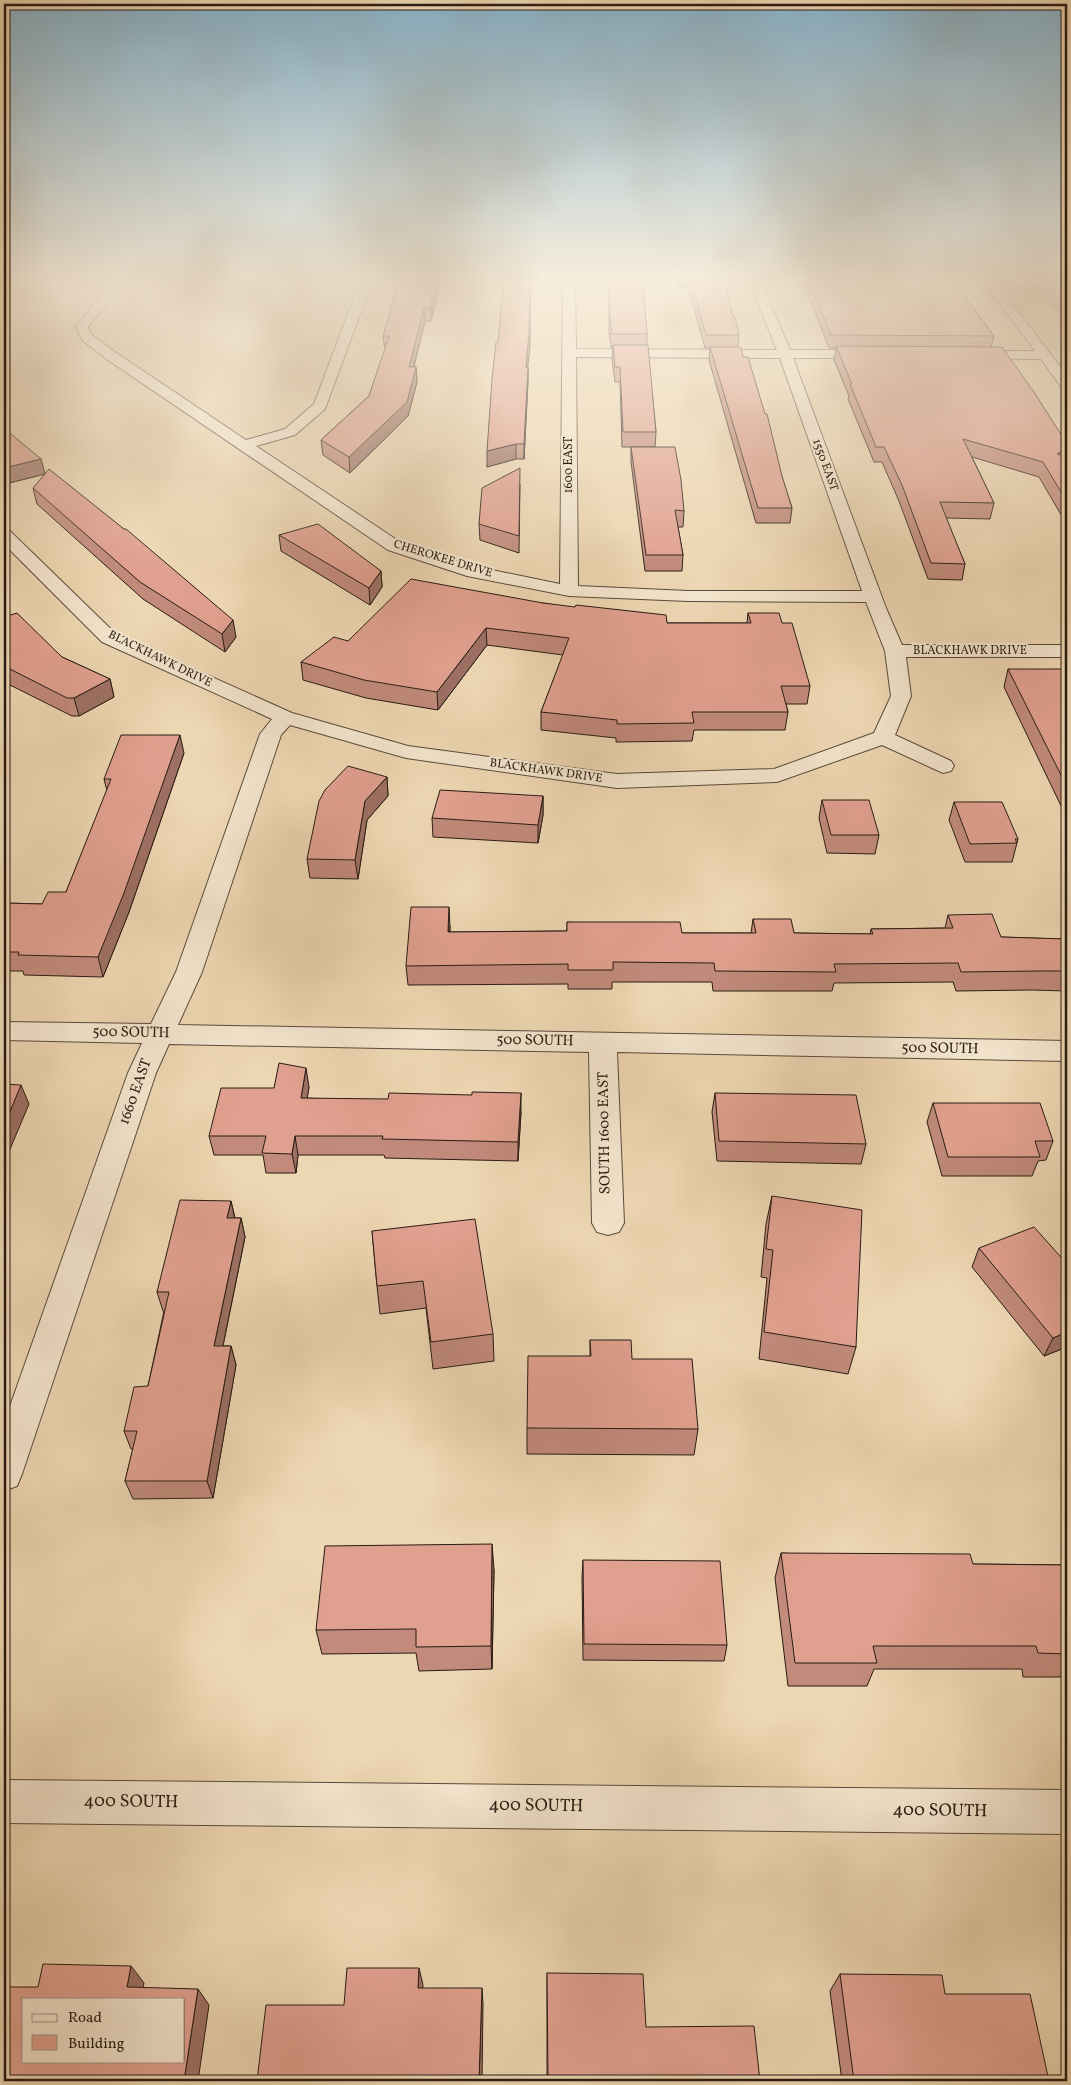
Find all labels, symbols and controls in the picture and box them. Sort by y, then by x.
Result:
street label: 1600 EAST [561,437,577,493]
street label: 1550 EAST [808,437,842,493]
street label: CHEROKEE DRIVE [392,536,494,582]
street label: BLACKHAWK DRIVE [105,627,215,691]
street label: BLACKHAWK DRIVE [913,643,1027,659]
street label: BLACKHAWK DRIVE [489,755,603,787]
street label: 500 SOUTH [92,1022,170,1044]
street label: 500 SOUTH [496,1030,574,1052]
street label: 500 SOUTH [901,1038,979,1060]
street label: 1660 EAST [114,1056,158,1128]
street label: SOUTH 1600 EAST [593,1071,617,1195]
street label: 400 SOUTH [83,1789,179,1815]
street label: 400 SOUTH [488,1793,584,1819]
street label: 400 SOUTH [892,1798,988,1824]
legend [22,1998,185,2062]
text: Road [68,2008,102,2029]
text: Building [68,2034,125,2055]

